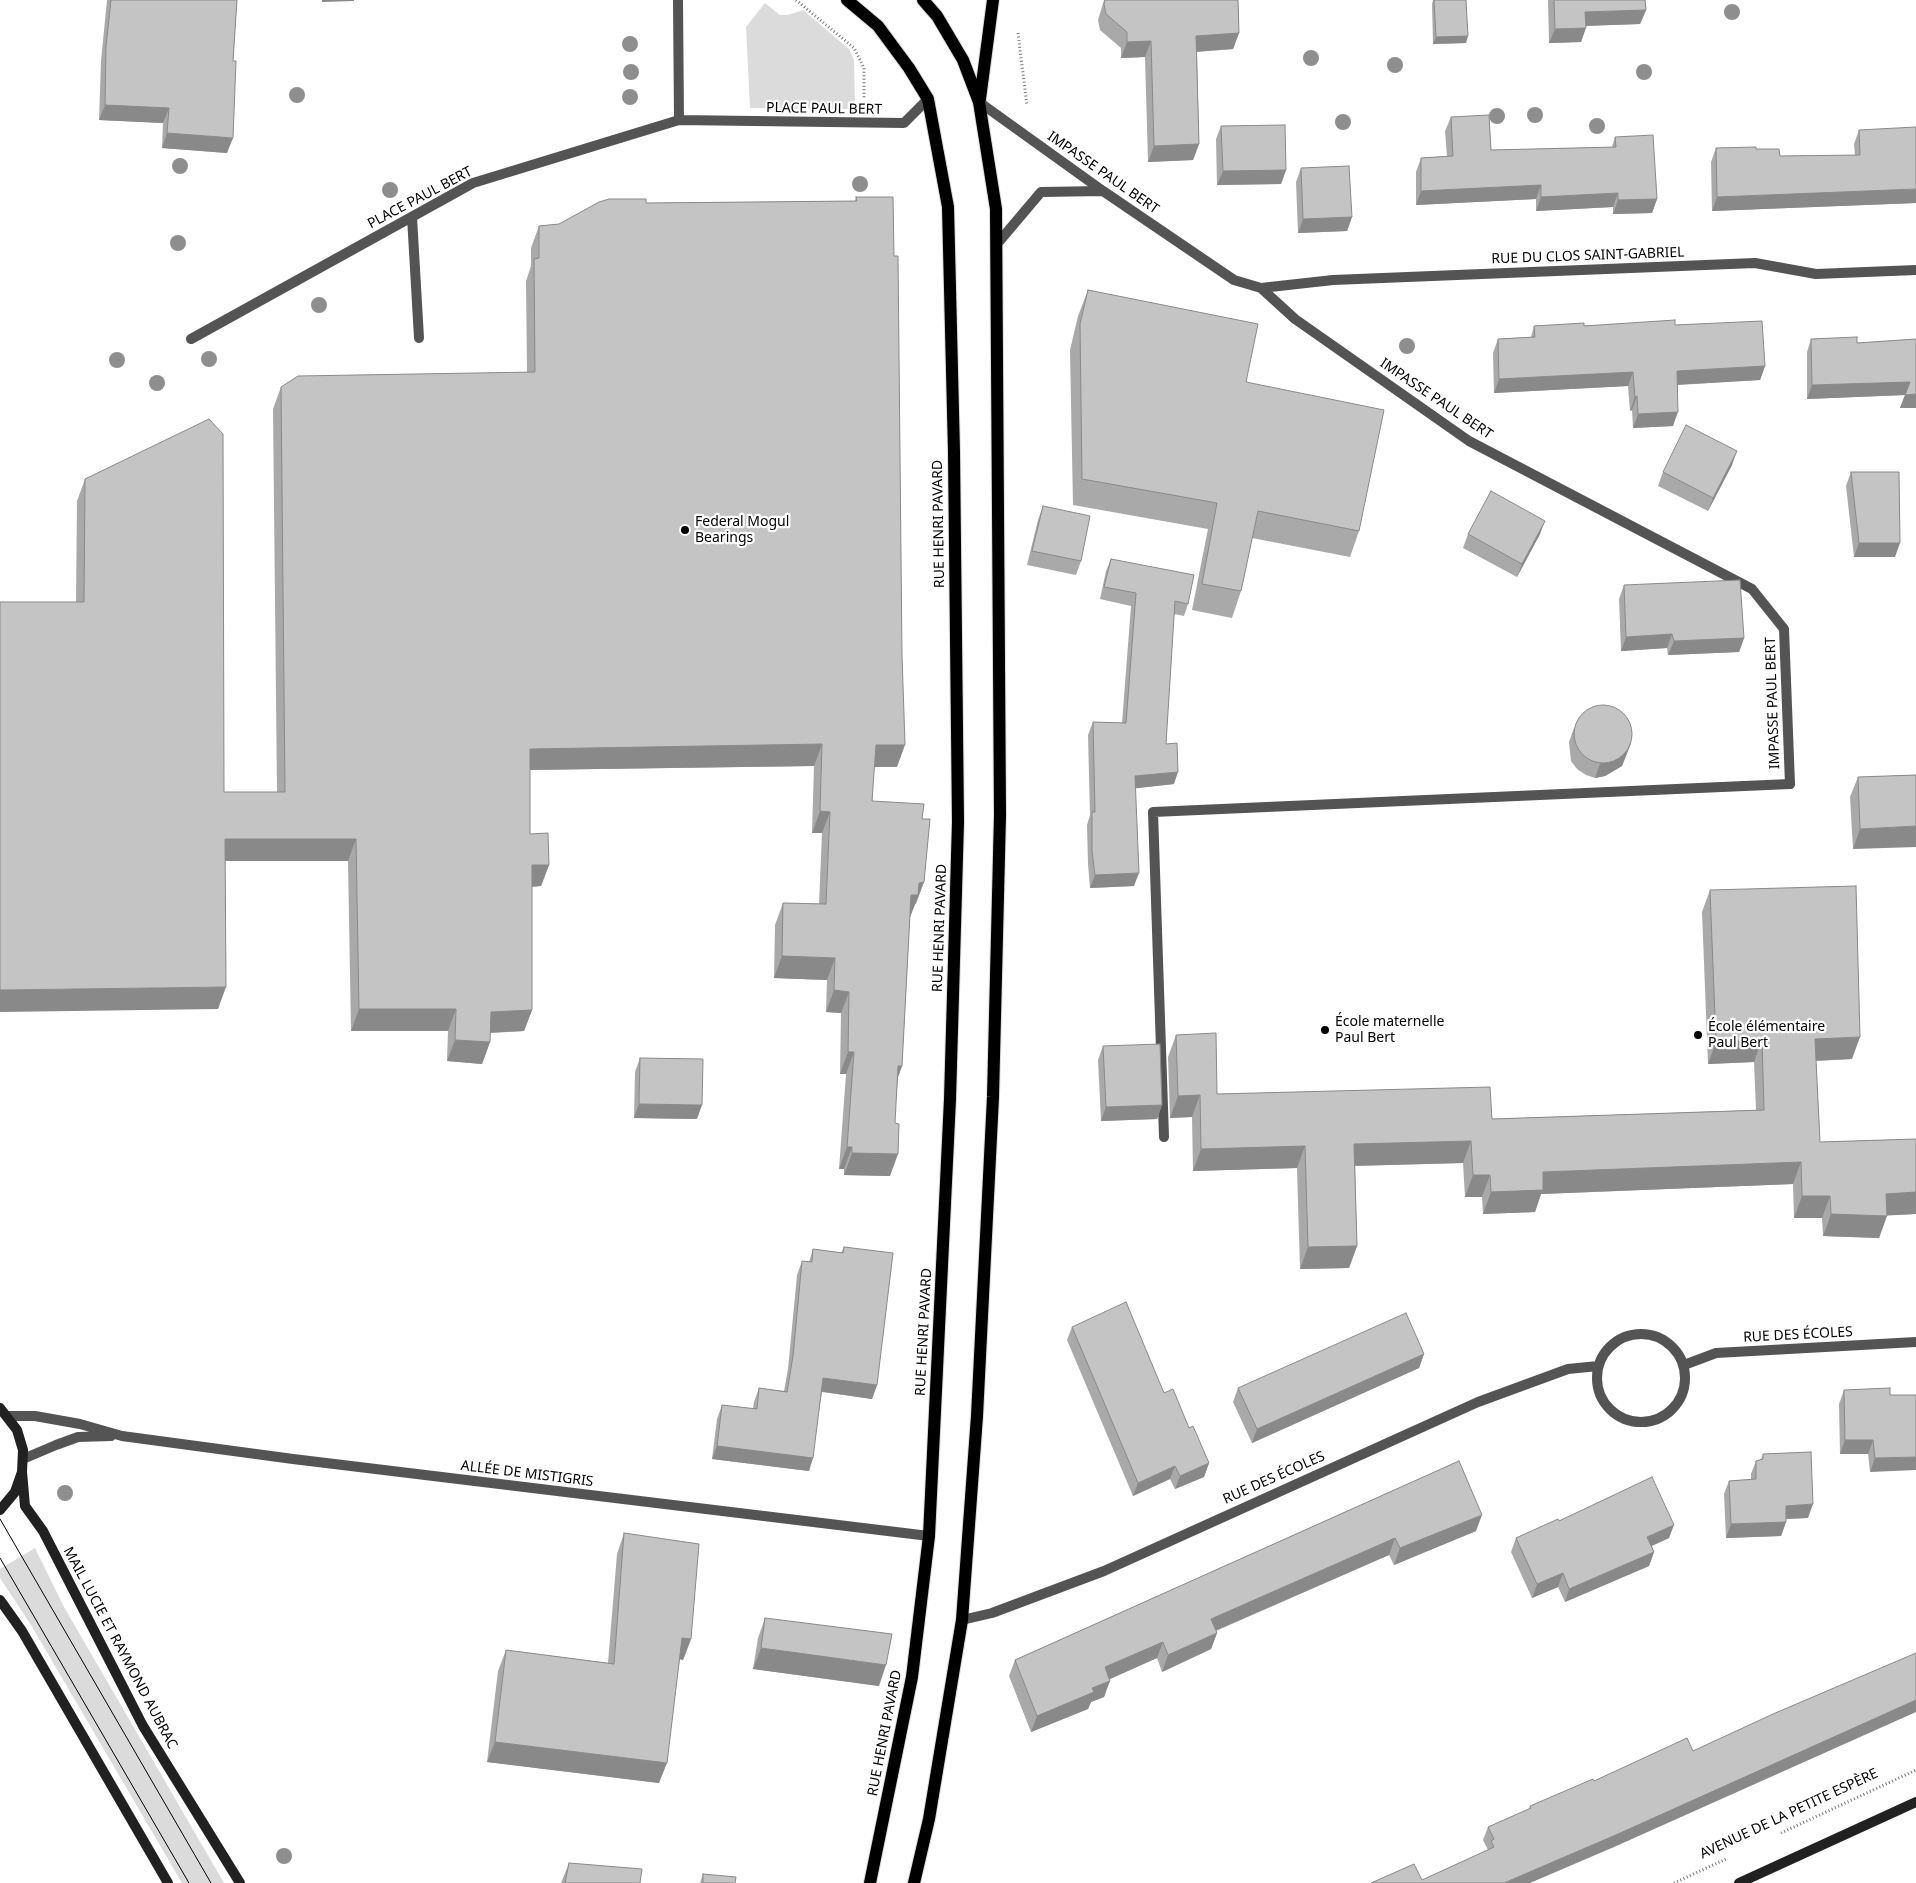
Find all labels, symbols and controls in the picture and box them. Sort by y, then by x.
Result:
street label: PLACE PAUL BERT [766,100,882,118]
street label: IMPASSE PAUL BERT [1044,128,1162,218]
street label: PLACE PAUL BERT [365,163,475,233]
street label: RUE DU CLOS SAINT-GABRIEL [1491,244,1685,268]
street label: IMPASSE PAUL BERT [1376,355,1496,443]
street label: RUE HENRI PAVARD [929,460,949,588]
place label: Federal Mogul Bearings [695,514,789,546]
marker: Federal Mogul Bearings [679,524,691,536]
street label: IMPASSE PAUL BERT [1762,637,1784,769]
street label: RUE HENRI PAVARD [929,864,951,992]
place label: École maternelle Paul Bert [1335,1014,1444,1046]
place label: École élémentaire Paul Bert [1708,1019,1825,1052]
marker: École maternelle Paul Bert [1319,1024,1331,1036]
marker: École élémentaire Paul Bert [1692,1029,1704,1041]
street label: RUE HENRI PAVARD [912,1268,936,1396]
street label: RUE DES ÉCOLES [1743,1324,1853,1346]
street label: RUE DES ÉCOLES [1220,1448,1328,1508]
street label: ALLÉE DE MISTIGRIS [460,1458,594,1490]
street label: MAIL LUCIE ET RAYMOND AUBRAC [59,1544,181,1752]
street label: RUE HENRI PAVARD [865,1669,905,1797]
street label: AVENUE DE LA PETITE ESPÈRE [1697,1765,1881,1863]

